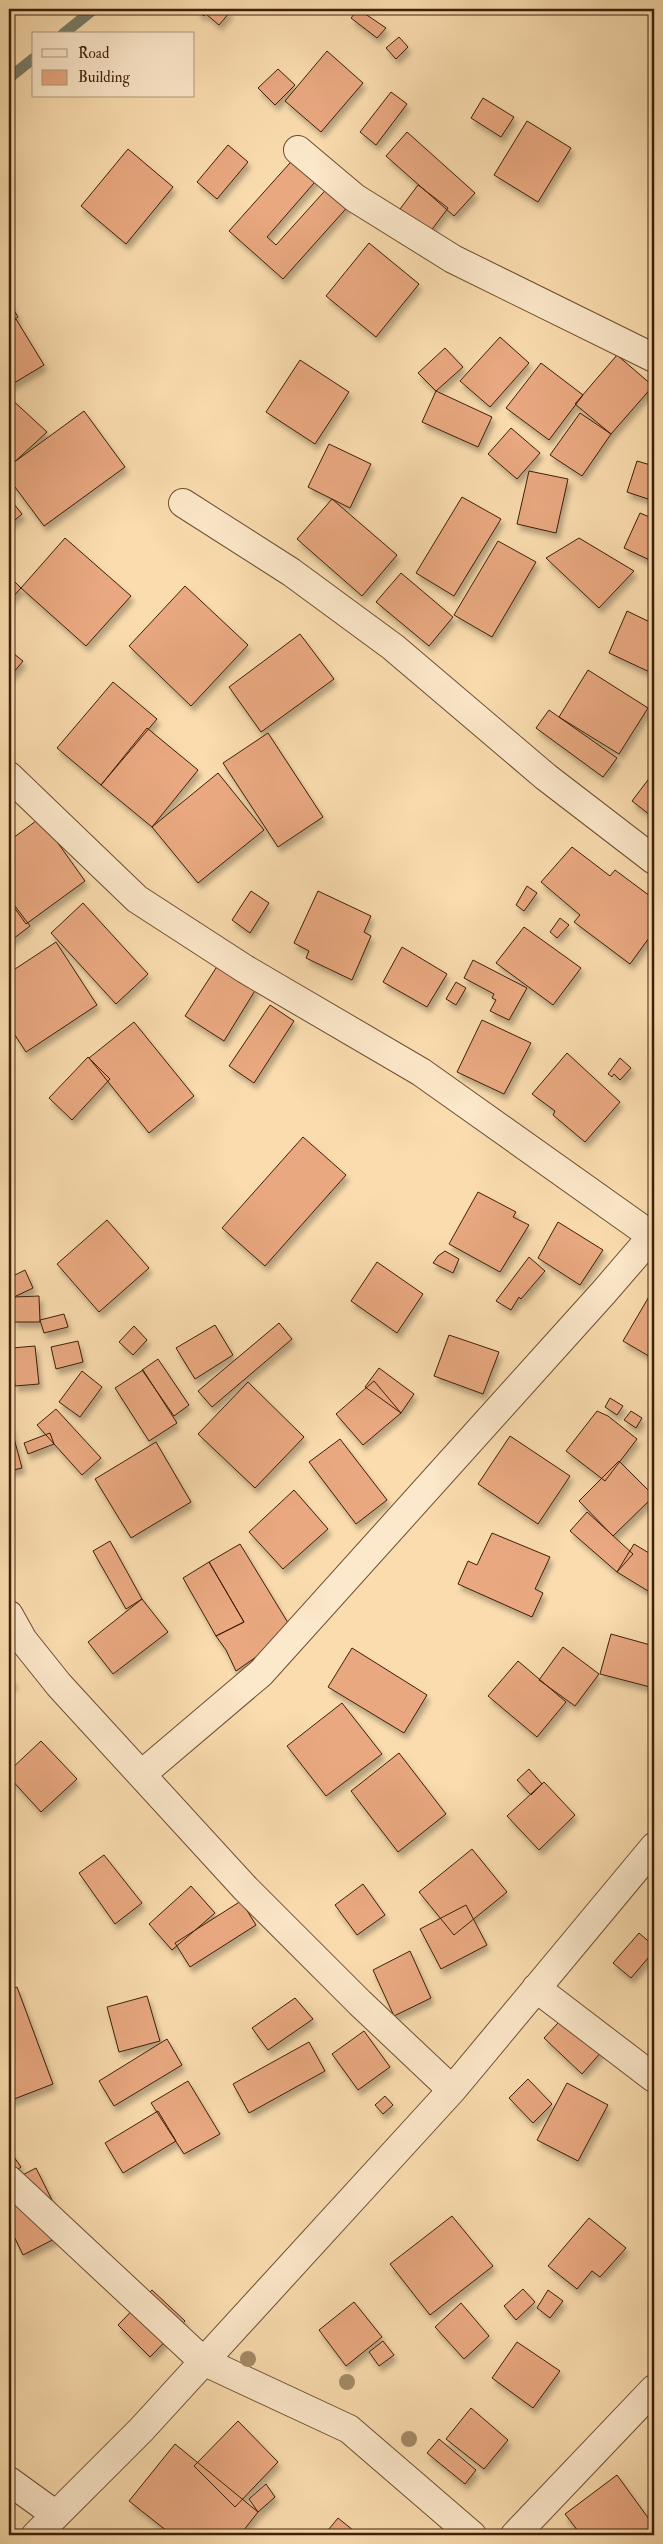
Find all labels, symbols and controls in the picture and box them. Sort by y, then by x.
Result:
legend [32,32,195,98]
text: Road [78,44,110,63]
text: Building [78,68,130,87]

